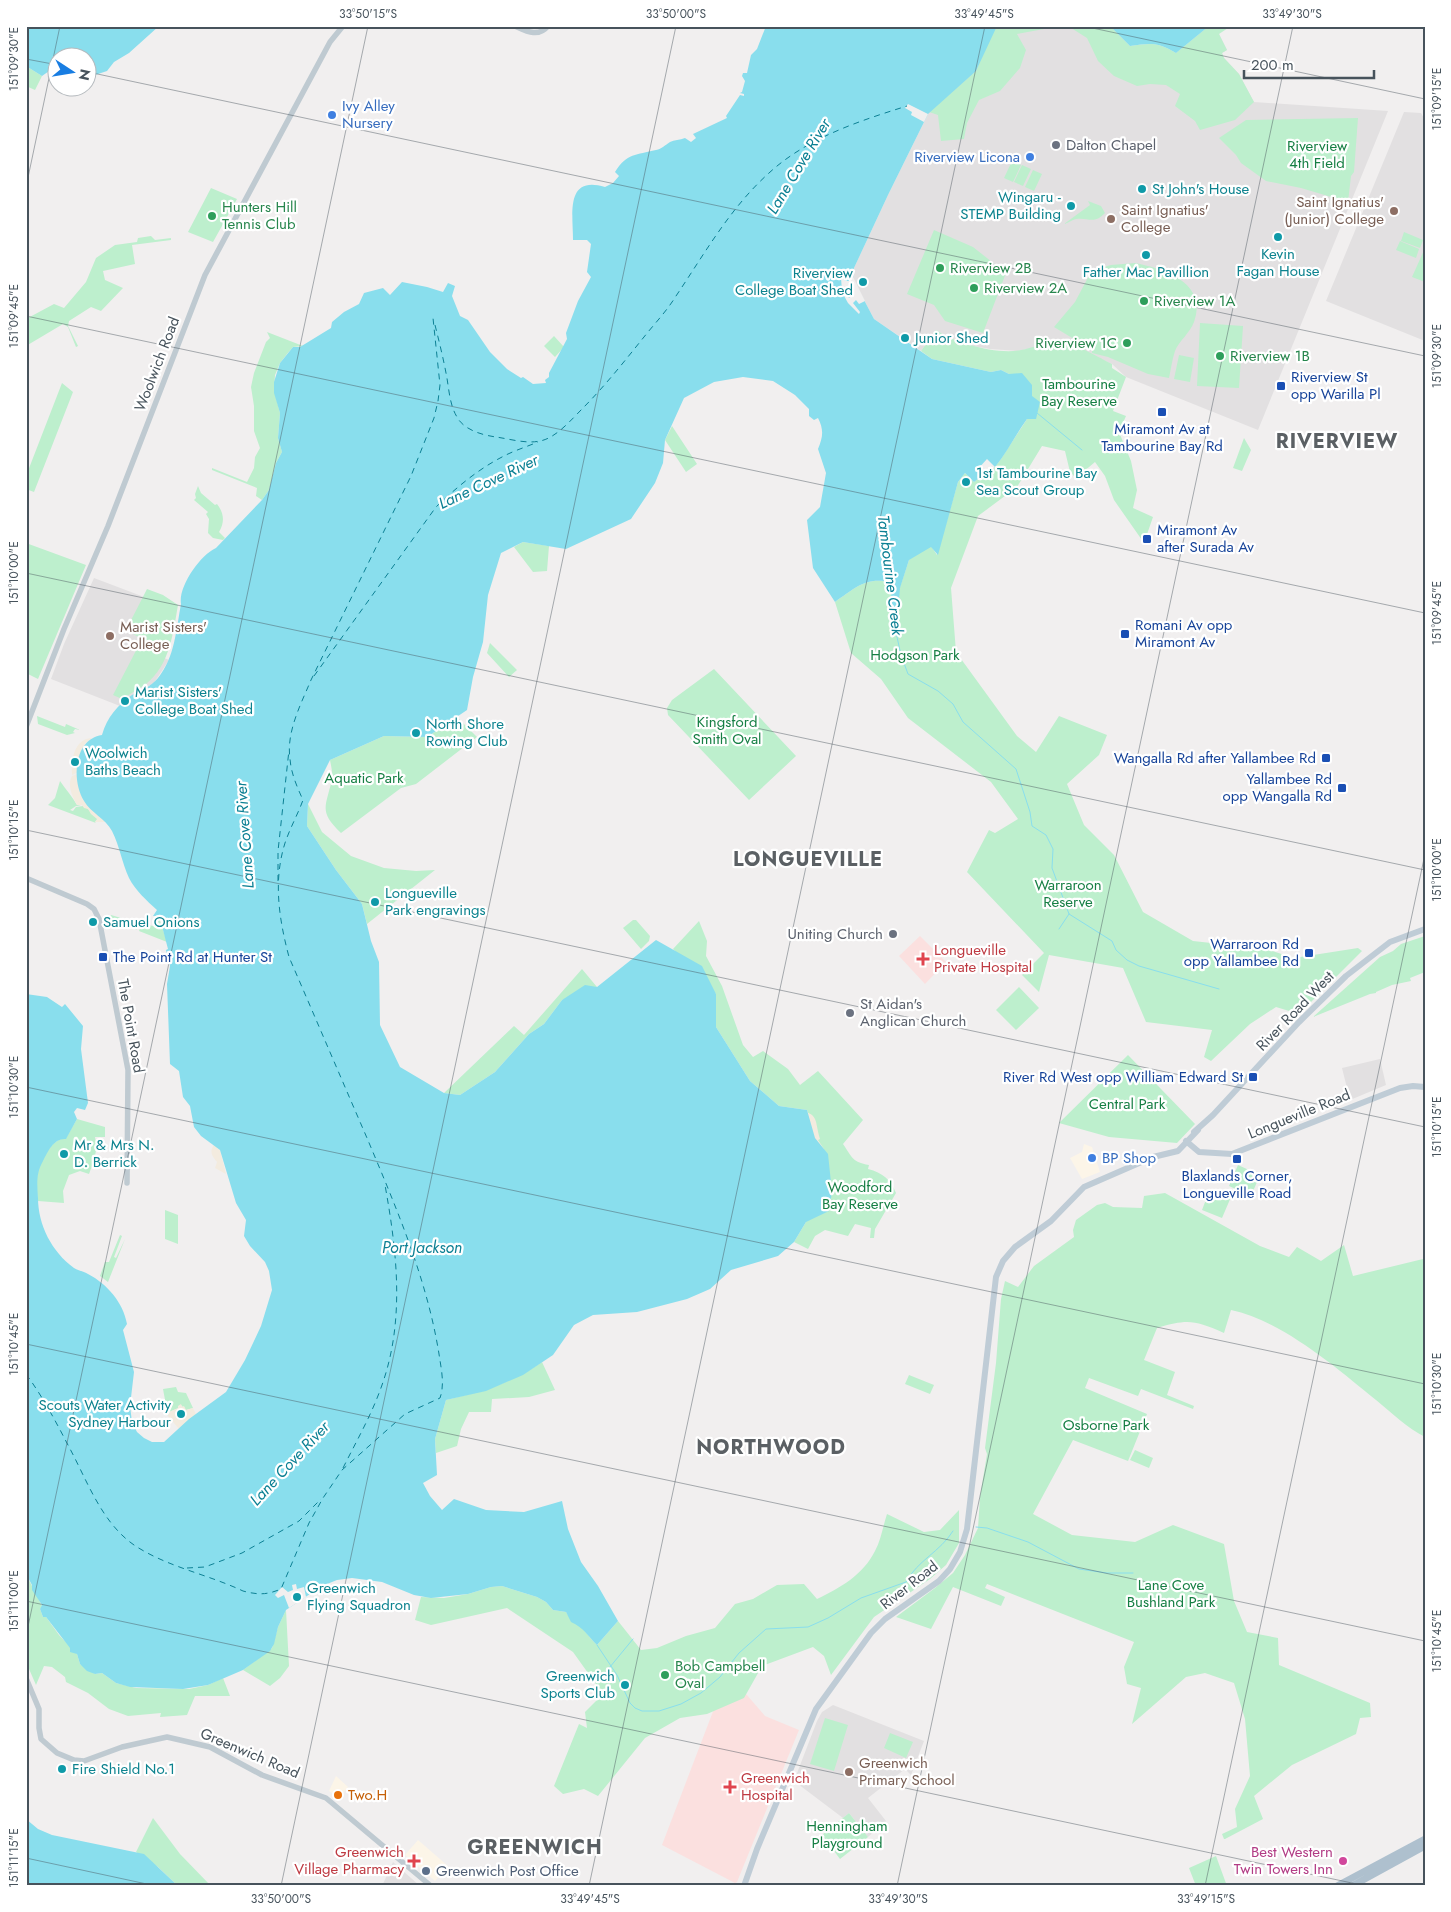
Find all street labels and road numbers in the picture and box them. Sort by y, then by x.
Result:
street label: Woolwich Road [129,314,185,414]
street label: River Road West [1251,966,1339,1056]
street label: The Point Road [112,977,150,1075]
street label: Longueville Road [1244,1083,1354,1145]
street label: River Road [875,1555,943,1615]
street label: Greenwich Road [197,1722,303,1784]

